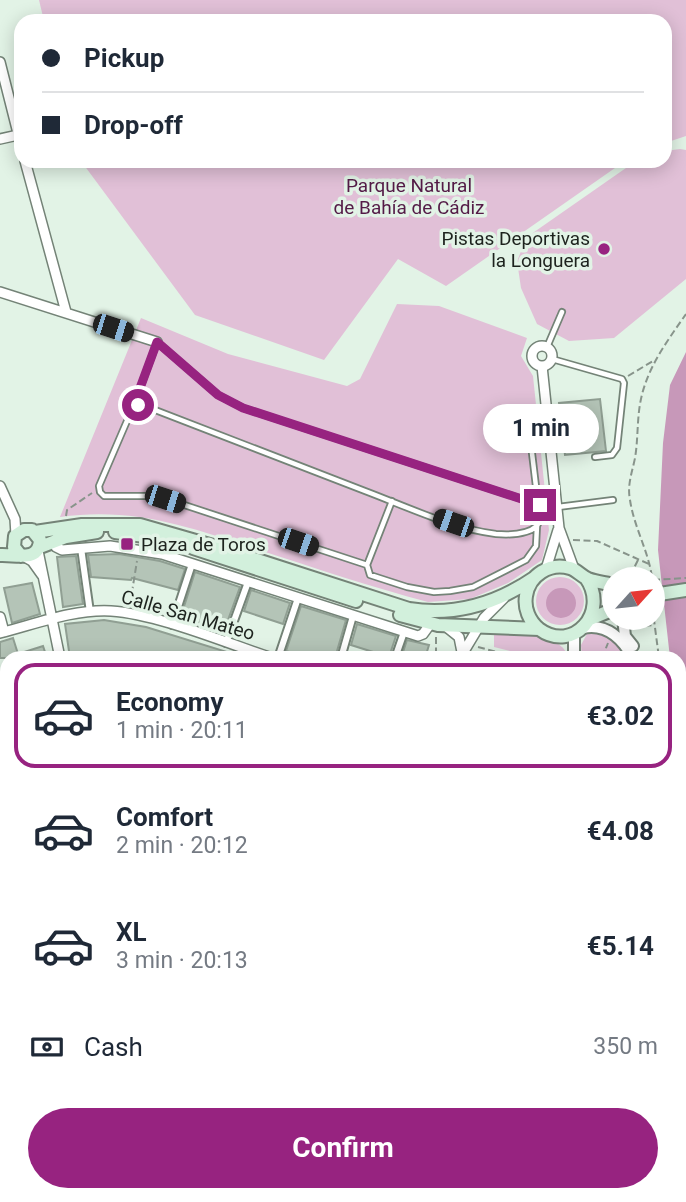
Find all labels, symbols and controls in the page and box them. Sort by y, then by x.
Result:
text: Pickup [84,43,164,73]
text: Drop-off [84,110,183,140]
park label: Parque Natural de Bahía de Cádiz [334,174,484,219]
place label: Pistas Deportivas la Longuera [442,227,590,272]
marker: Pistas Deportivas la Longuera [596,241,612,257]
car [90,312,137,344]
route start [122,389,154,421]
callout: 1 min [482,404,598,452]
text: 1 min [512,415,570,442]
car [142,483,189,515]
route end [524,489,556,521]
car [430,506,477,540]
car [275,525,322,559]
place label: Plaza de Toros [141,533,266,556]
marker: Plaza de Toros [119,536,135,552]
north arrow [602,567,665,630]
map controls [602,567,665,630]
street label: Calle San Mateo [119,585,257,645]
icon: car [32,684,95,747]
text: Economy [116,687,223,717]
text: €3.02 [587,701,654,731]
text: 1 min · 20:11 [116,717,248,744]
icon: car [32,799,95,862]
text: Comfort [116,802,213,832]
text: €4.08 [587,816,654,846]
text: 2 min · 20:12 [116,832,248,859]
icon: car [32,914,95,977]
text: XL [116,917,147,947]
text: €5.14 [587,931,654,961]
text: 3 min · 20:13 [116,947,248,974]
icon: cash [28,1028,66,1066]
text: Cash [84,1032,143,1062]
text: 350 m [593,1033,658,1060]
button: Confirm [28,1108,658,1188]

